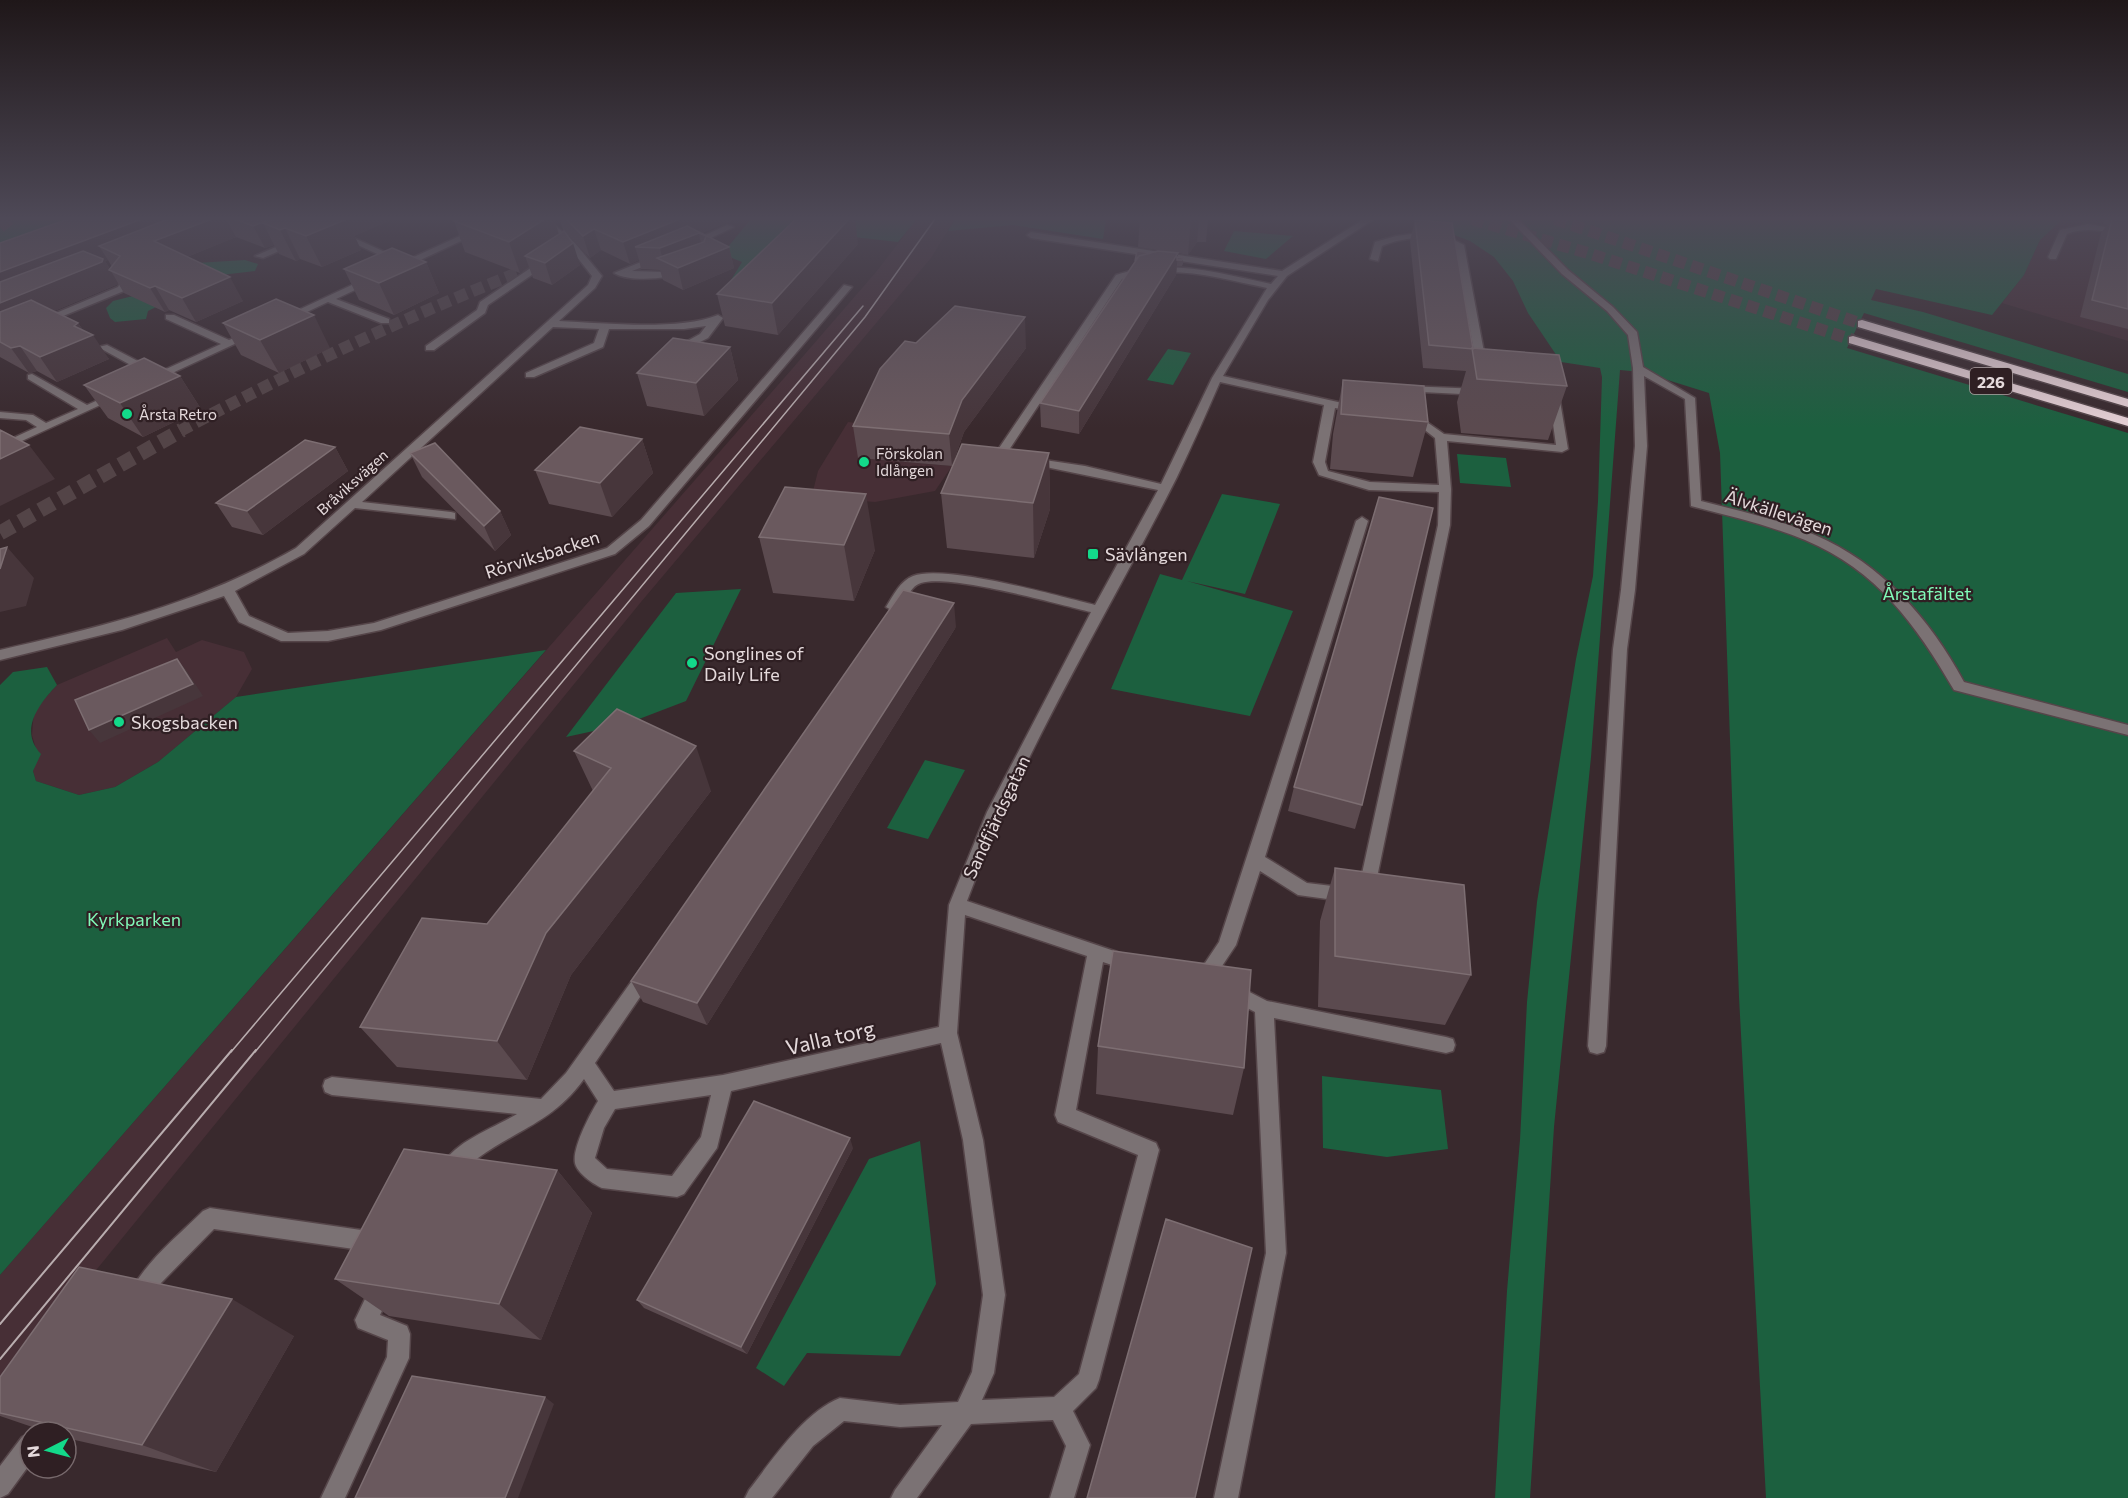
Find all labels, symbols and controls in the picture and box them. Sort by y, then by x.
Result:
road number: 226 [1970,368,2012,394]
place label: Årsta Retro [139,404,217,423]
marker: Årsta Retro [120,407,134,421]
place label: Förskolan Idlången [876,444,943,479]
street label: Bråviksvägen [313,445,391,519]
marker: Förskolan Idlången [857,455,871,469]
street label: Älvkällevägen [1723,484,1835,540]
street label: Rörviksbacken [482,525,602,583]
place label: Sävlången [1105,543,1188,565]
marker: Sävlången [1086,547,1100,561]
park label: Årstafältet [1882,582,1972,604]
place label: Songlines of Daily Life [704,642,805,685]
marker: Songlines of Daily Life [685,656,699,670]
place label: Skogsbacken [131,711,238,733]
marker: Skogsbacken [112,715,126,729]
street label: Sandfjärdsgatan [958,752,1034,882]
park label: Kyrkparken [87,908,181,930]
street label: Valla torg [783,1015,877,1059]
north arrow [18,1420,78,1480]
text: N [23,1445,43,1459]

